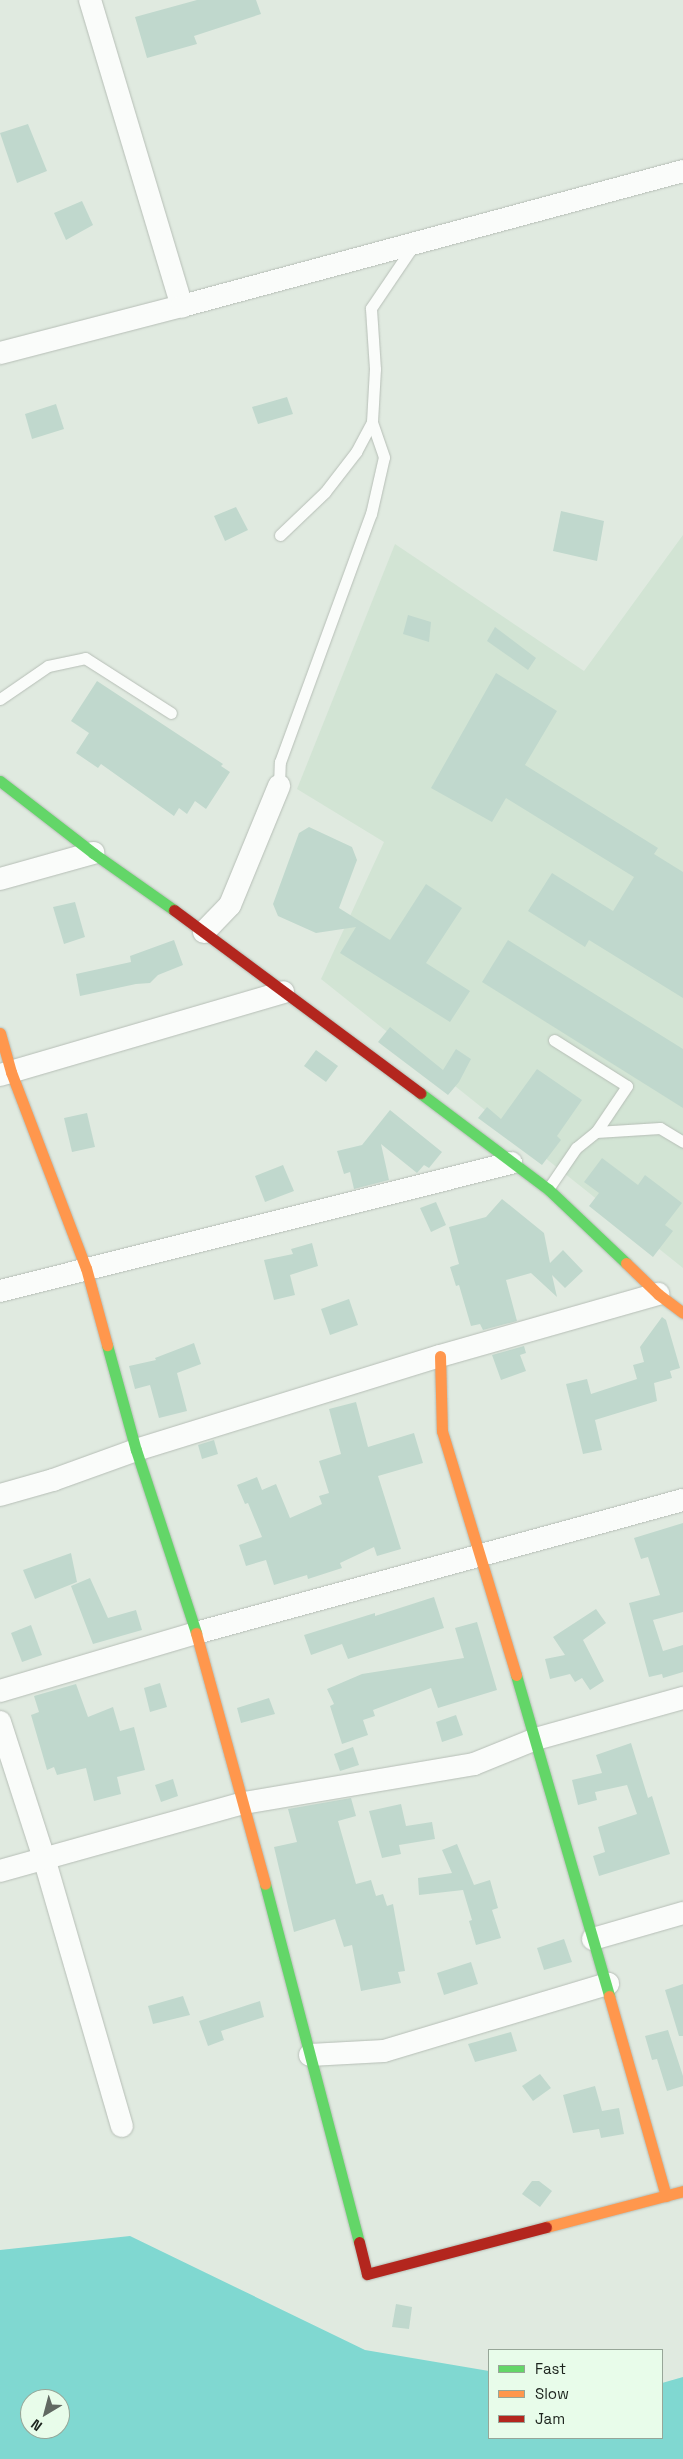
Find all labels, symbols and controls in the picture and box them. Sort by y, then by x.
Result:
legend [488,2349,663,2439]
text: Fast [535,2359,566,2378]
text: Slow [535,2384,569,2403]
north arrow [20,2389,70,2439]
text: Jam [535,2409,565,2428]
text: N [27,2415,46,2435]

